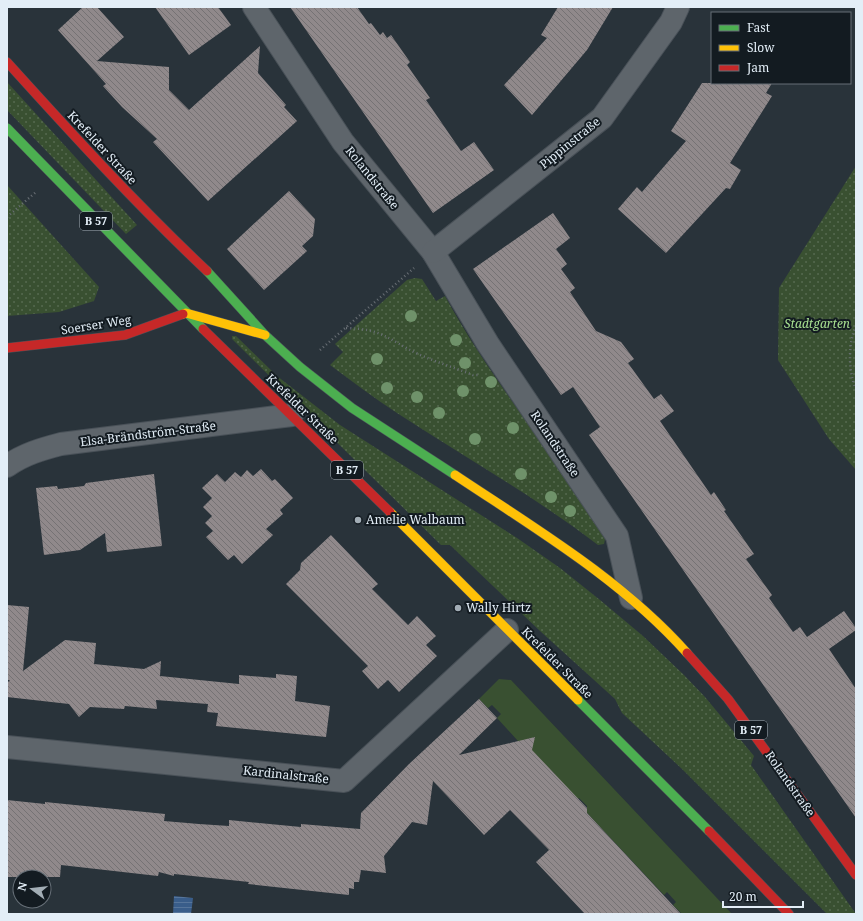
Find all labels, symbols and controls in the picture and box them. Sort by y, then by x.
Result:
legend [711,12,851,84]
text: Fast [747,19,770,36]
text: Slow [747,39,775,56]
text: Jam [746,59,769,76]
street label: Krefelder Straße [64,107,141,188]
street label: Pippinstraße [536,113,604,172]
street label: Rolandstraße [342,143,403,213]
road number: B 57 [80,212,112,230]
street label: Soerser Weg [60,310,133,338]
park label: Stadtgarten [784,315,850,332]
street label: Krefelder Straße [262,370,342,448]
street label: Rolandstraße [527,407,584,480]
street label: Elsa-Brändström-Straße [79,417,217,450]
road number: B 57 [331,461,363,479]
place label: Amelie Walbaum [366,511,465,528]
marker: Amelie Walbaum [353,515,363,525]
place label: Wally Hirtz [466,599,531,616]
marker: Wally Hirtz [453,603,463,613]
street label: Krefelder Straße [518,623,597,702]
road number: B 57 [735,721,767,739]
street label: Rolandstraße [762,748,819,820]
street label: Kardinalstraße [242,762,330,787]
north arrow [12,869,52,909]
text: N [13,880,30,892]
scale bar [723,883,803,909]
text: 20 m [729,888,757,905]

